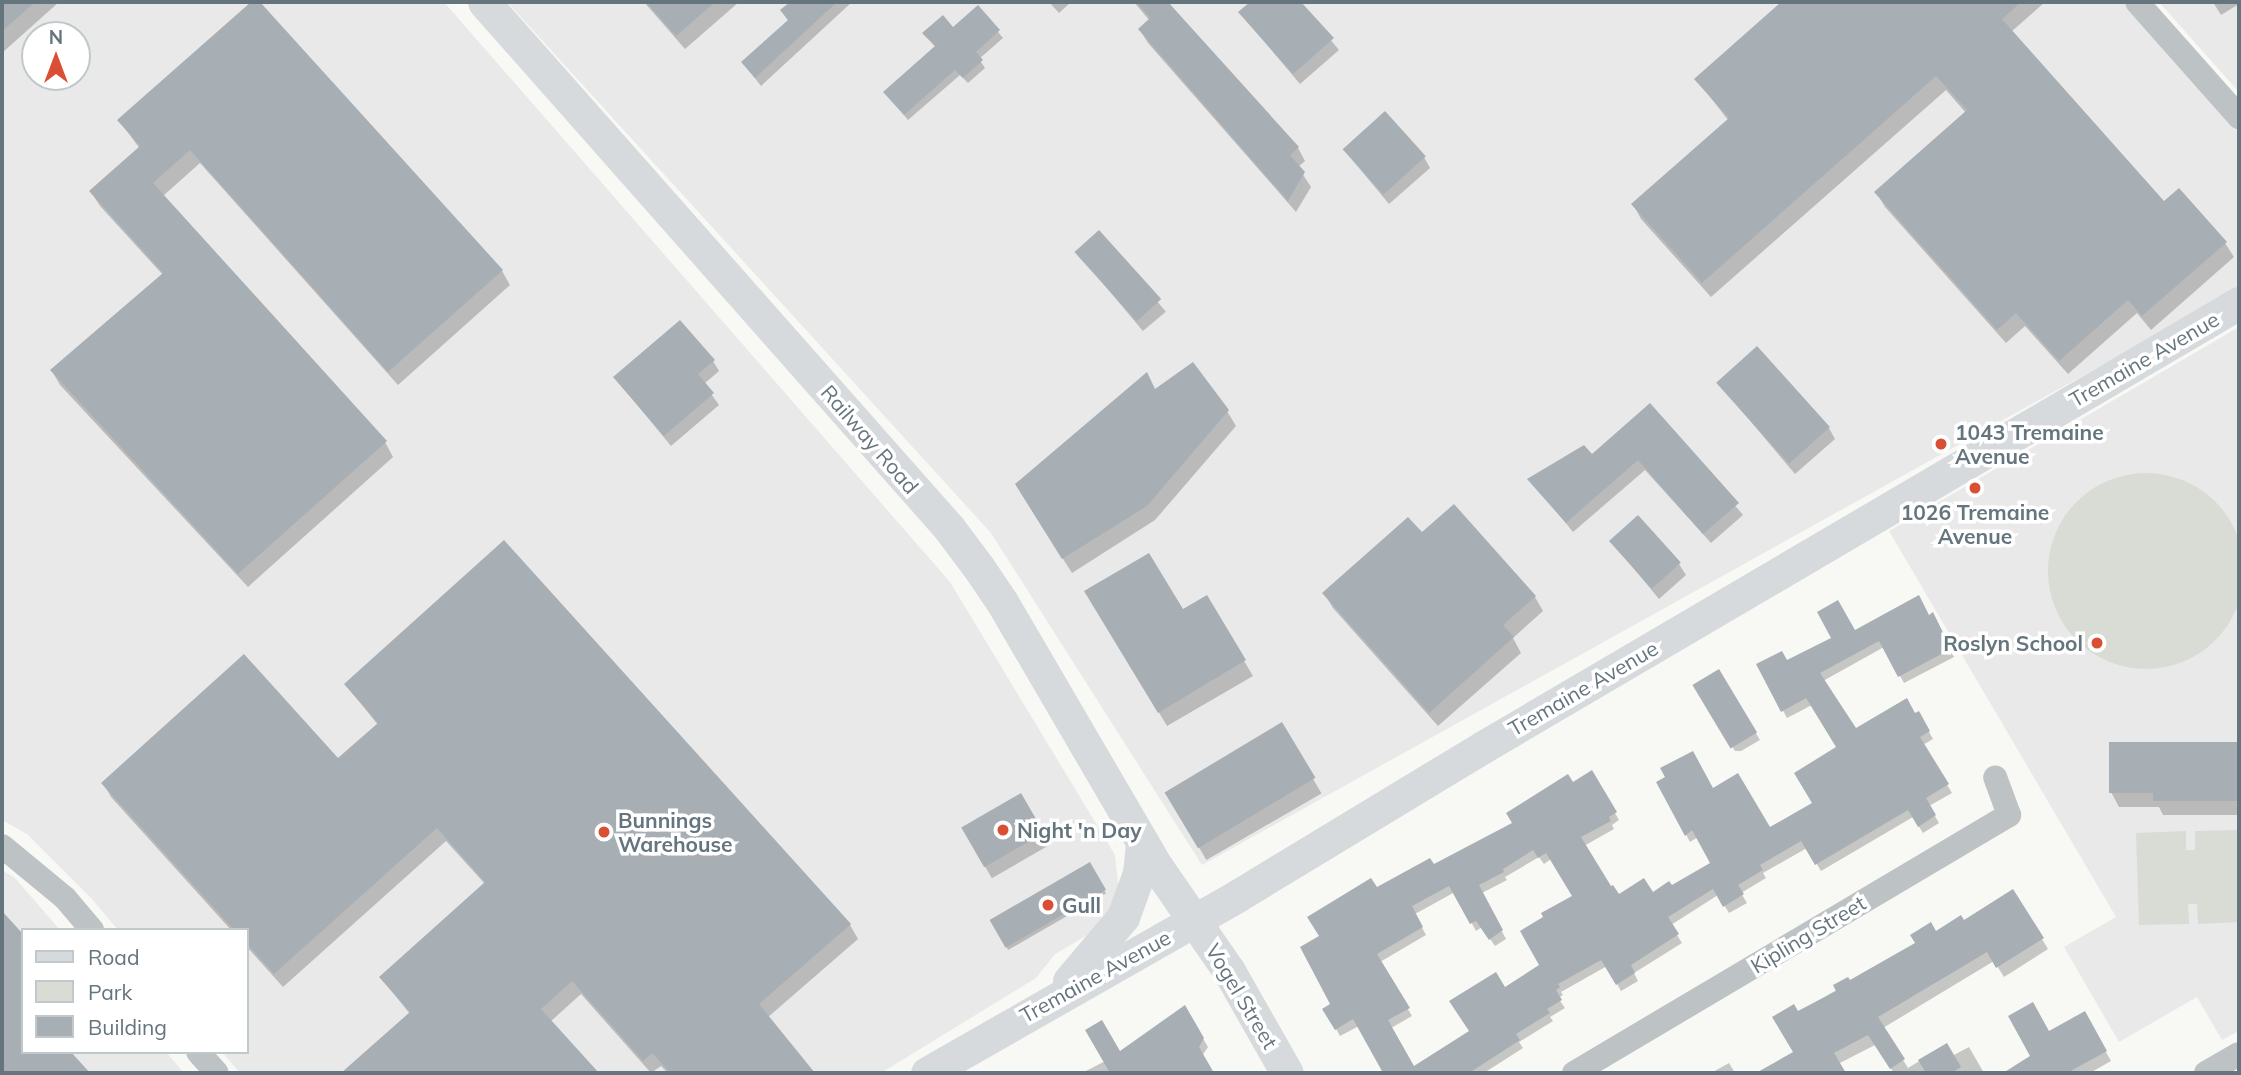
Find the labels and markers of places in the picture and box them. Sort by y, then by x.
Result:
place label: 1043 Tremaine Avenue [1955,419,2104,469]
marker: 1043 Tremaine Avenue [1933,436,1949,452]
marker: 1026 Tremaine Avenue [1967,480,1983,496]
place label: 1026 Tremaine Avenue [1901,499,2049,549]
place label: Roslyn School [1943,630,2083,656]
marker: Roslyn School [2089,635,2105,651]
place label: Bunnings Warehouse [618,807,733,857]
place label: Night 'n Day [1017,817,1142,843]
marker: Night 'n Day [995,822,1011,838]
marker: Bunnings Warehouse [596,824,612,840]
place label: Gull [1062,892,1101,918]
marker: Gull [1040,897,1056,913]

